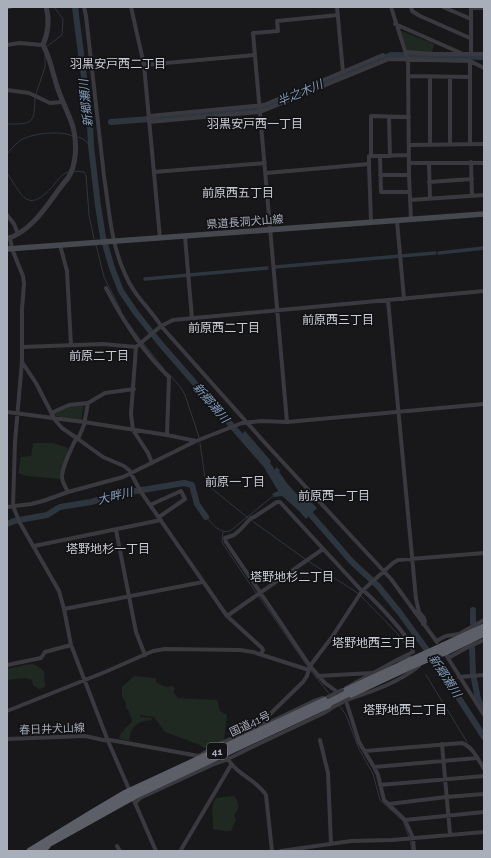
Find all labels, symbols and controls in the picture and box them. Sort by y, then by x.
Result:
district label: 羽黒安戸西二丁目 [70,57,166,71]
water label: 新郷瀬川 [76,76,95,128]
water label: 半之木川 [275,76,327,109]
district label: 羽黒安戸西一丁目 [207,117,303,131]
district label: 前原西五丁目 [202,186,274,200]
street label: 県道長洞犬山線 [206,213,284,231]
district label: 前原西三丁目 [302,313,374,327]
district label: 前原西二丁目 [188,321,260,335]
district label: 前原二丁目 [69,349,129,363]
water label: 新郷瀬川 [190,380,233,427]
district label: 前原一丁目 [205,475,265,489]
water label: 大畔川 [96,484,136,507]
district label: 前原西一丁目 [298,489,370,503]
district label: 塔野地杉一丁目 [66,542,150,556]
district label: 塔野地杉二丁目 [250,570,334,584]
district label: 塔野地西三丁目 [332,636,416,650]
water label: 新郷瀬川 [426,652,465,702]
district label: 塔野地西二丁目 [363,703,447,717]
street label: 国道41号 [227,709,273,739]
street label: 春日井犬山線 [19,721,85,737]
road number: 41 [207,743,227,759]

